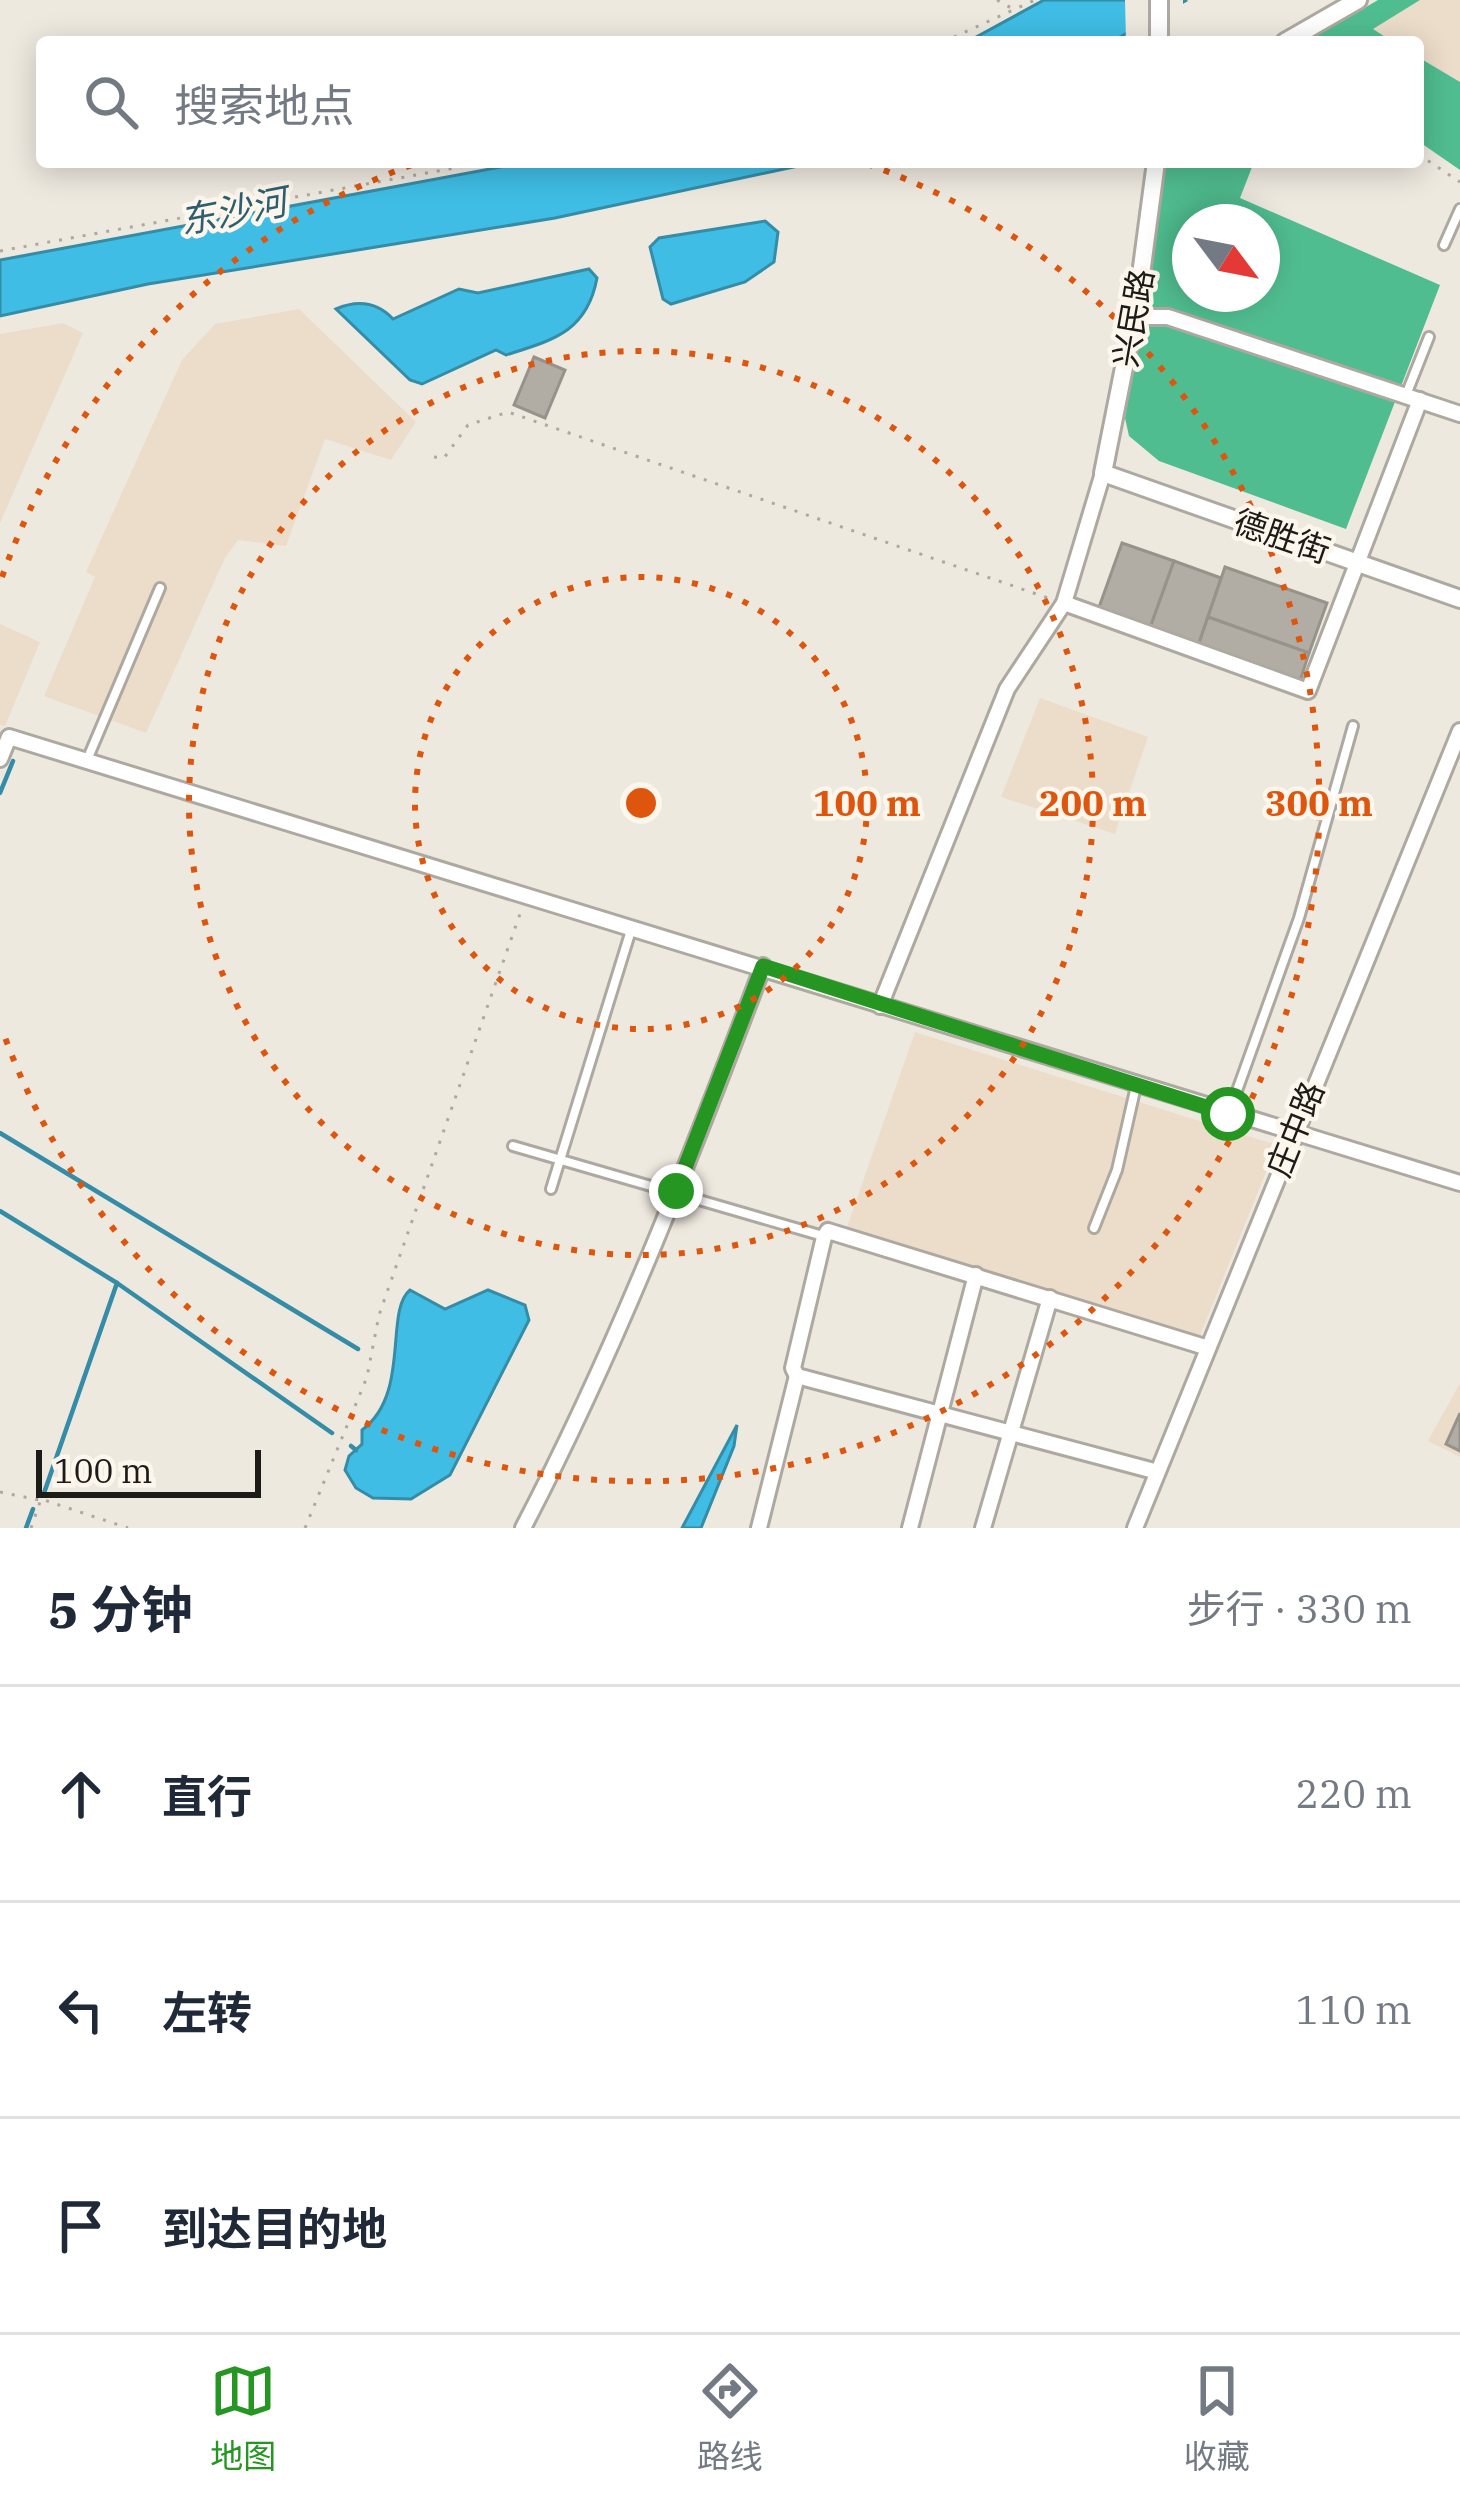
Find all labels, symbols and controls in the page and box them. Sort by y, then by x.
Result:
search box [36,36,1424,168]
icon: search [78,69,144,135]
text: 搜索地点 [174,76,354,134]
water label: 东沙河 [175,176,296,244]
north arrow [1172,204,1280,312]
street label: 兴民路 [1103,265,1162,370]
street label: 德胜街 [1228,499,1336,572]
text: 100 m [813,779,921,826]
text: 200 m [1039,779,1147,826]
text: 300 m [1265,779,1373,826]
centre of rings [620,782,662,824]
street label: 庄中路 [1256,1075,1333,1183]
route start [1201,1087,1255,1141]
route end [649,1164,703,1218]
scale bar [36,1444,261,1497]
text: 100 m [54,1449,153,1492]
text: 5 分钟 [48,1576,192,1642]
text: 步行 · 330 m [1187,1583,1412,1634]
icon: ahead [48,1761,114,1827]
text: 直行 [162,1767,252,1825]
text: 220 m [1296,1768,1412,1819]
icon: left [48,1977,114,2043]
text: 左转 [162,1983,252,2041]
text: 110 m [1296,1984,1412,2035]
icon: arrive [48,2193,114,2259]
text: 到达目的地 [162,2199,387,2257]
tab: 地图 [210,2358,276,2478]
tab: 路线 [697,2358,763,2478]
tab: 收藏 [1184,2358,1250,2478]

